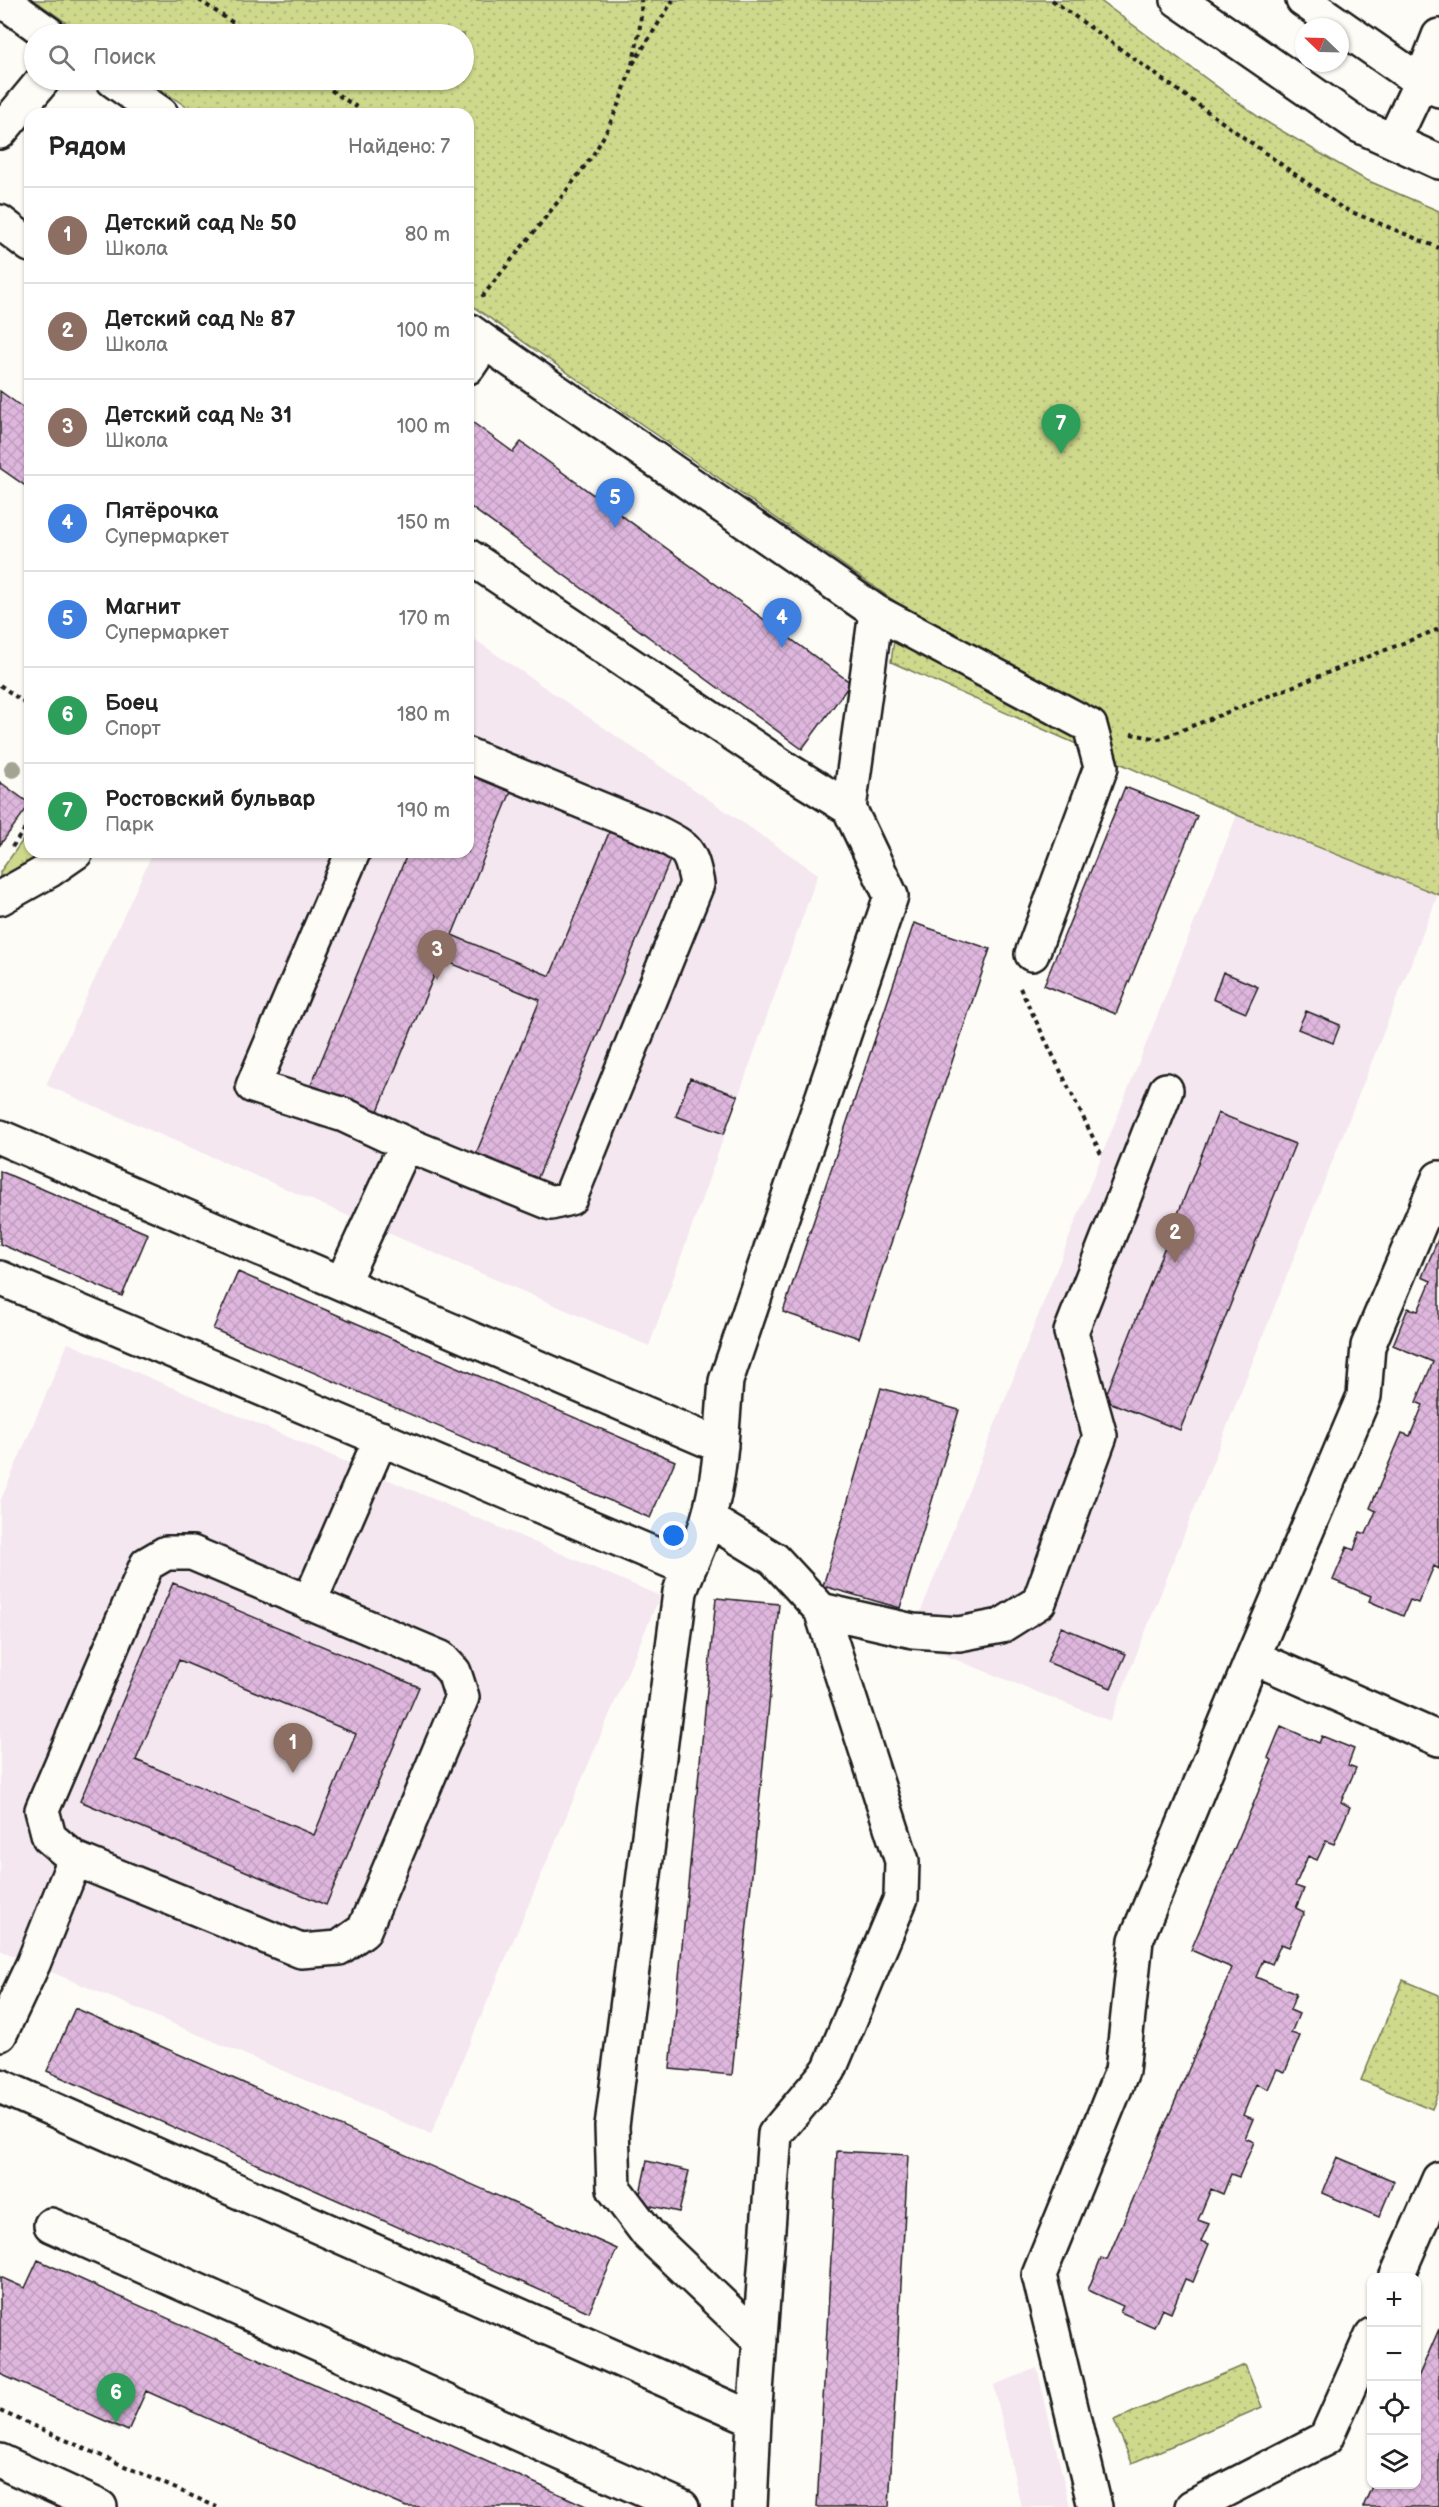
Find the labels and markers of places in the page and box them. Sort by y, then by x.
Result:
pin: 7 [1042,404,1080,454]
pin: 5 [596,478,634,528]
pin: 4 [762,598,802,648]
pin: 3 [418,930,456,980]
pin: 2 [1156,1214,1194,1263]
pin: 1 [274,1724,312,1773]
pin: 6 [96,2374,136,2423]

